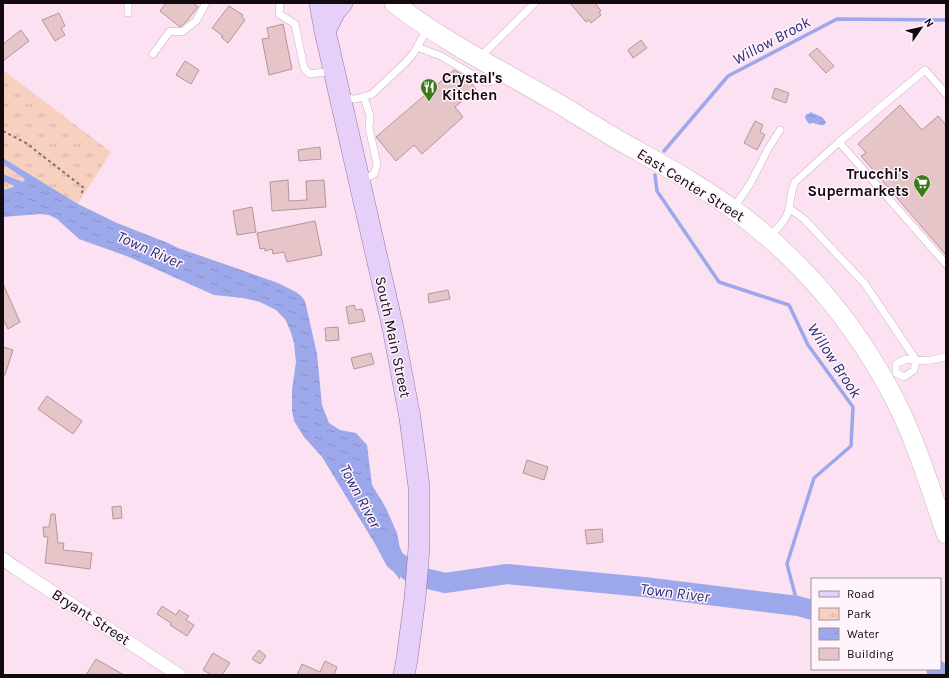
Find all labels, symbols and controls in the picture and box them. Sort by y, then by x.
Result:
north arrow [901,8,941,48]
water label: Willow Brook [729,12,814,69]
text: N [921,16,936,30]
place label: Crystal's Kitchen [442,69,503,104]
restaurant icon: Crystal's Kitchen [419,77,439,102]
street label: East Center Street [634,145,748,225]
place label: Trucchi's Supermarkets [807,165,909,200]
supermarket icon: Trucchi's Supermarkets [912,173,932,198]
water label: Town River [114,227,186,273]
street label: South Main Street [371,275,415,400]
water label: Willow Brook [803,319,866,402]
water label: Town River [336,461,386,532]
legend [811,578,941,670]
water label: Town River [639,579,711,606]
street label: Bryant Street [49,585,134,649]
text: Road [847,587,875,601]
text: Park [847,607,872,621]
text: Water [847,627,880,641]
text: Building [847,647,894,661]

